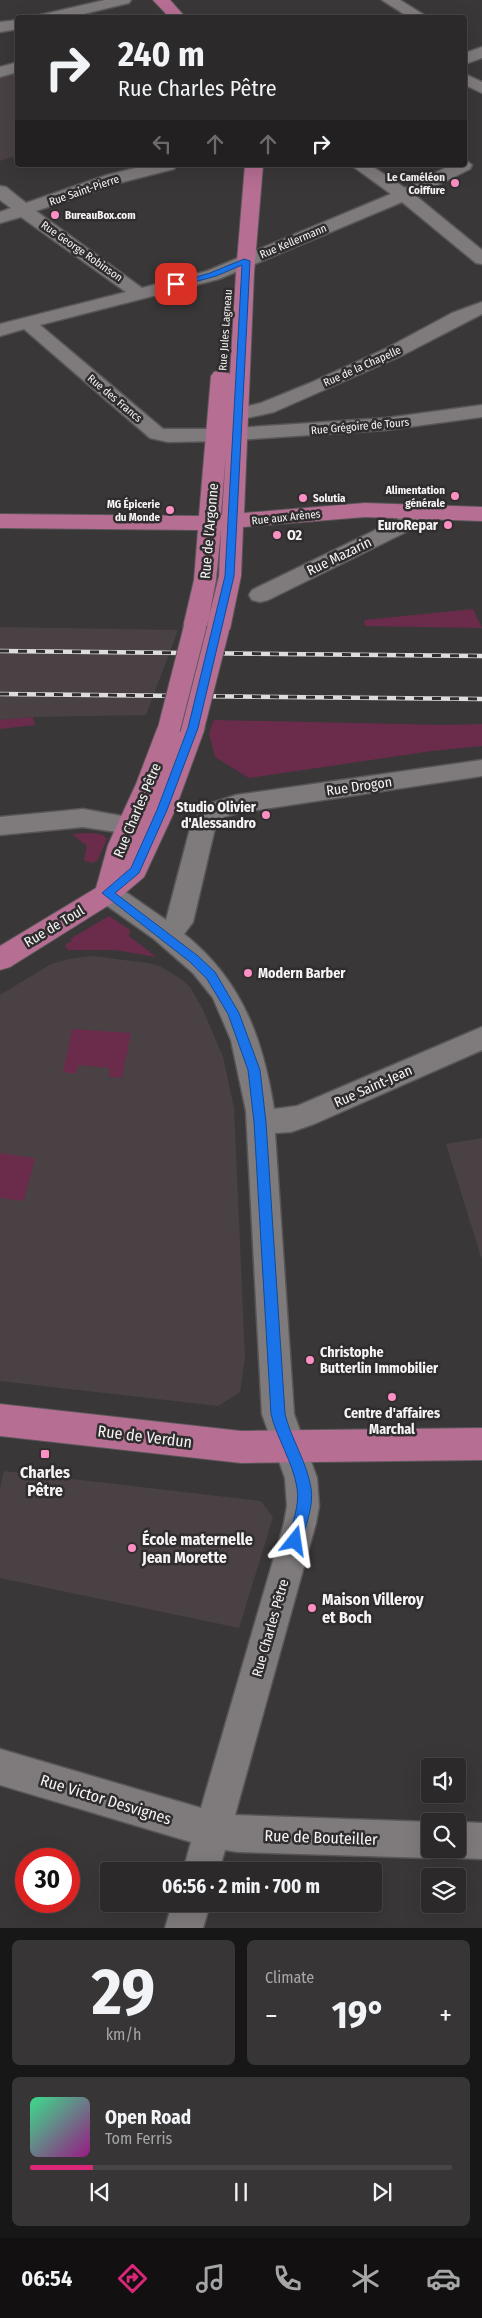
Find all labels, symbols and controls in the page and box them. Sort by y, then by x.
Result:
text: 240 m [118,33,205,75]
icon: right [35,35,100,100]
text: Rue Charles Pêtre [118,75,277,102]
icon: left [148,130,176,158]
icon: ahead [201,130,229,158]
icon: ahead [254,130,282,158]
icon: right [307,130,335,158]
place label: Le Caméléon Coiffure [387,171,445,197]
street label: Rue Saint-Pierre [47,172,121,209]
marker: Le Caméléon Coiffure [449,177,461,189]
marker: BureauBox.com [49,209,61,221]
place label: BureauBox.com [65,209,136,222]
street label: Rue George Robinson [39,218,125,284]
street label: Rue Kellermann [258,222,329,261]
pin [155,263,197,305]
icon: arrive [162,270,190,298]
street label: Rue Jules Lagneau [216,289,235,371]
street label: Rue de la Chapelle [321,344,403,389]
street label: Rue des Francs [85,372,145,425]
street label: Rue Grégoire de Tours [310,416,410,437]
street label: Rue de l'Argonne [197,482,222,580]
place label: Alimentation générale [385,484,445,510]
marker: Alimentation générale [449,490,461,502]
marker: Solutia [297,492,309,504]
place label: Solutia [313,492,346,505]
place label: MG Épicerie du Monde [107,497,160,524]
marker: MG Épicerie du Monde [164,504,176,516]
street label: Rue aux Arènes [251,507,321,528]
place label: EuroRepar [378,517,439,534]
marker: EuroRepar [442,519,454,531]
place label: O2 [287,527,302,544]
marker: O2 [271,529,283,541]
street label: Rue Mazarin [304,533,374,579]
street label: Rue Charles Pêtre [110,760,165,860]
street label: Rue Drogon [325,773,393,800]
place label: Studio Olivier d'Alessandro [176,799,257,832]
marker: Studio Olivier d'Alessandro [260,809,272,821]
street label: Rue de Toul [21,902,88,951]
place label: Modern Barber [258,965,346,982]
marker: Modern Barber [242,967,254,979]
street label: Rue Saint-Jean [331,1062,415,1111]
place label: Christophe Butterlin Immobilier [320,1344,439,1377]
marker: Christophe Butterlin Immobilier [304,1354,316,1366]
marker: Centre d'affaires Marchal [386,1391,398,1403]
place label: Centre d'affaires Marchal [344,1405,440,1438]
street label: Rue de Verdun [97,1421,193,1452]
marker: Charles Pêtre [39,1448,51,1460]
place label: Charles Pêtre [20,1463,70,1500]
position arrow [268,1514,320,1566]
place label: École maternelle Jean Morette [141,1529,253,1567]
marker: École maternelle Jean Morette [126,1542,138,1554]
street label: Rue Charles Pêtre [248,1577,293,1679]
place label: Maison Villeroy et Boch [322,1590,424,1627]
marker: Maison Villeroy et Boch [306,1602,318,1614]
map controls [421,1758,466,1913]
button: sound [421,1758,466,1803]
street label: Rue Victor Desvignes [38,1770,174,1829]
button: search [421,1813,466,1858]
street label: Rue de Bouteiller [264,1826,378,1849]
speed limit sign: 30 [15,1848,80,1913]
button: layers [421,1868,466,1913]
text: 06:56 · 2 min · 700 m [162,1875,320,1898]
text: 29 [92,1953,155,2031]
text: Climate [265,1968,314,1987]
text: 19° [332,1992,385,2038]
text: − [265,1999,278,2032]
text: + [439,1999,452,2032]
text: km/h [106,2025,141,2044]
text: Open Road [105,2106,191,2129]
text: Tom Ferris [105,2129,172,2148]
icon: previous [86,2178,114,2206]
icon: pause [227,2178,255,2206]
icon: next [368,2178,396,2206]
icon: directions [115,2261,150,2296]
icon: music [193,2261,228,2296]
icon: phone [270,2261,305,2296]
icon: climate [348,2261,383,2296]
icon: car [426,2261,461,2296]
text: 06:54 [21,2265,72,2292]

